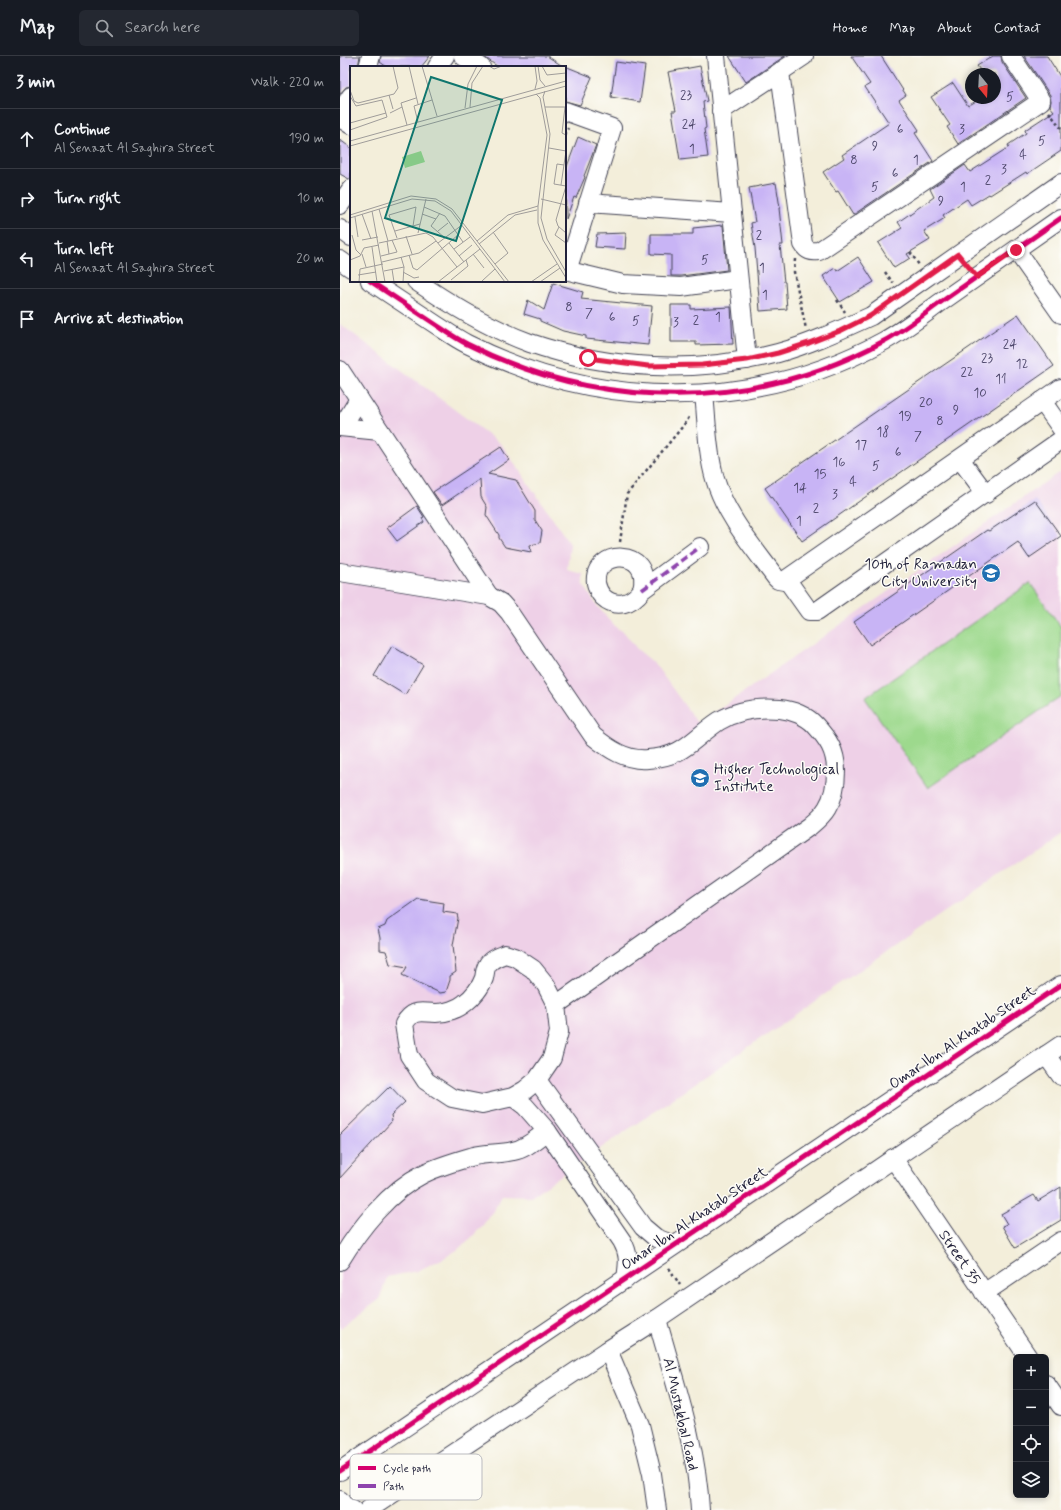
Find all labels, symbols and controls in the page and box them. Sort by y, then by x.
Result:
search box [79,10,359,46]
text: Map [20,15,55,40]
icon: search [93,17,115,39]
text: Search here [125,18,200,38]
text: Home [833,19,867,37]
text: Map [889,19,915,37]
text: About [937,19,972,37]
text: Contact [994,19,1041,37]
inset map [350,66,566,282]
north arrow [965,68,1001,104]
text: 3 min [16,71,55,93]
text: Walk · 220 m [251,74,324,91]
house number: 23 [680,87,692,104]
house number: 5 [1006,89,1014,106]
house number: 24 [682,116,696,133]
text: Continue [54,120,110,140]
house number: 6 [897,121,904,138]
house number: 3 [959,121,965,138]
icon: ahead [16,128,38,150]
text: 190 m [289,130,324,147]
house number: 5 [1038,133,1046,150]
house number: 9 [872,138,878,155]
text: Al Senaat Al Saghira Street [54,140,215,157]
house number: 1 [689,141,695,158]
house number: 4 [1019,147,1027,164]
house number: 8 [850,152,858,169]
house number: 1 [913,152,919,169]
house number: 3 [1001,161,1007,178]
house number: 6 [892,165,899,182]
house number: 2 [985,172,992,189]
house number: 5 [871,179,879,196]
house number: 1 [960,179,966,196]
icon: right [16,188,38,210]
text: Turn right [54,189,121,209]
text: 10 m [297,190,324,207]
house number: 9 [938,193,944,210]
house number: 2 [756,227,763,244]
text: Turn left [54,240,114,260]
route end [1007,241,1025,259]
icon: left [16,248,38,270]
text: 20 m [296,250,324,267]
house number: 5 [701,252,709,269]
text: Al Senaat Al Saghira Street [54,260,215,277]
house number: 1 [759,260,765,277]
house number: 1 [762,287,768,304]
house number: 8 [565,299,573,316]
house number: 7 [585,305,593,322]
icon: arrive [16,308,38,330]
text: Arrive at destination [54,309,183,329]
house number: 6 [609,309,616,326]
house number: 1 [715,309,721,326]
house number: 2 [693,312,700,329]
house number: 5 [632,313,640,330]
house number: 3 [673,314,679,331]
house number: 24 [1003,336,1017,353]
route start [579,349,597,367]
house number: 23 [981,350,993,367]
house number: 12 [1016,356,1028,373]
house number: 22 [960,364,974,381]
house number: 11 [995,371,1007,388]
house number: 10 [973,385,987,402]
house number: 20 [919,394,933,411]
house number: 9 [953,402,959,419]
house number: 19 [898,408,912,425]
house number: 8 [936,413,944,430]
house number: 18 [877,424,889,441]
house number: 7 [914,428,922,445]
house number: 17 [855,437,868,454]
house number: 6 [895,444,902,461]
house number: 16 [832,454,846,471]
house number: 5 [872,458,880,475]
house number: 15 [814,466,826,483]
house number: 4 [849,474,857,491]
house number: 14 [793,480,807,497]
house number: 3 [832,486,838,503]
house number: 2 [813,500,820,517]
house number: 1 [796,513,802,530]
place label: 10th of Ramadan City University [865,555,977,592]
school or university icon: 10th of Ramadan City University [980,562,1002,584]
place label: Higher Technological Institute [714,760,840,797]
school or university icon: Higher Technological Institute [689,767,711,789]
street label: Omar Ibn Al Khatab Street [885,981,1040,1094]
street label: Omar Ibn Al Khatab Street [617,1162,772,1275]
street label: Street 35 [934,1226,985,1289]
map controls [1013,1354,1049,1498]
button: + [1013,1354,1049,1390]
street label: Al Mustakbal Road [657,1356,703,1473]
button: − [1013,1390,1049,1426]
button: locate [1013,1426,1049,1462]
legend [350,1454,482,1500]
text: Cycle path [383,1462,431,1476]
button: layers [1013,1462,1049,1498]
text: Path [383,1480,404,1494]

